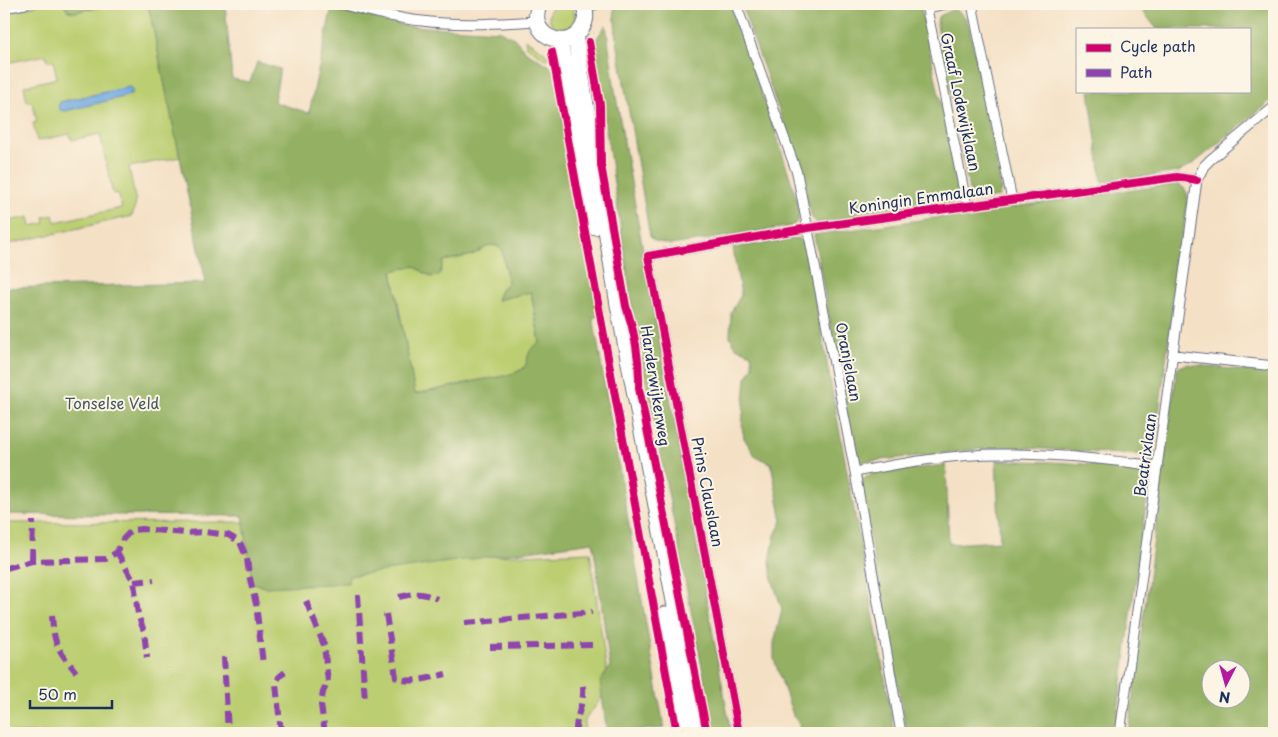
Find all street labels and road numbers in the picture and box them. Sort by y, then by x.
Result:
street label: Graaf Lodewijklaan [936,30,987,173]
street label: Koningin Emmalaan [847,176,995,219]
street label: Oranjelaan [831,320,868,403]
street label: Harderwijkerweg [636,324,677,448]
street label: Beatrixlaan [1127,412,1162,498]
street label: Prins Clauslaan [687,435,730,549]

